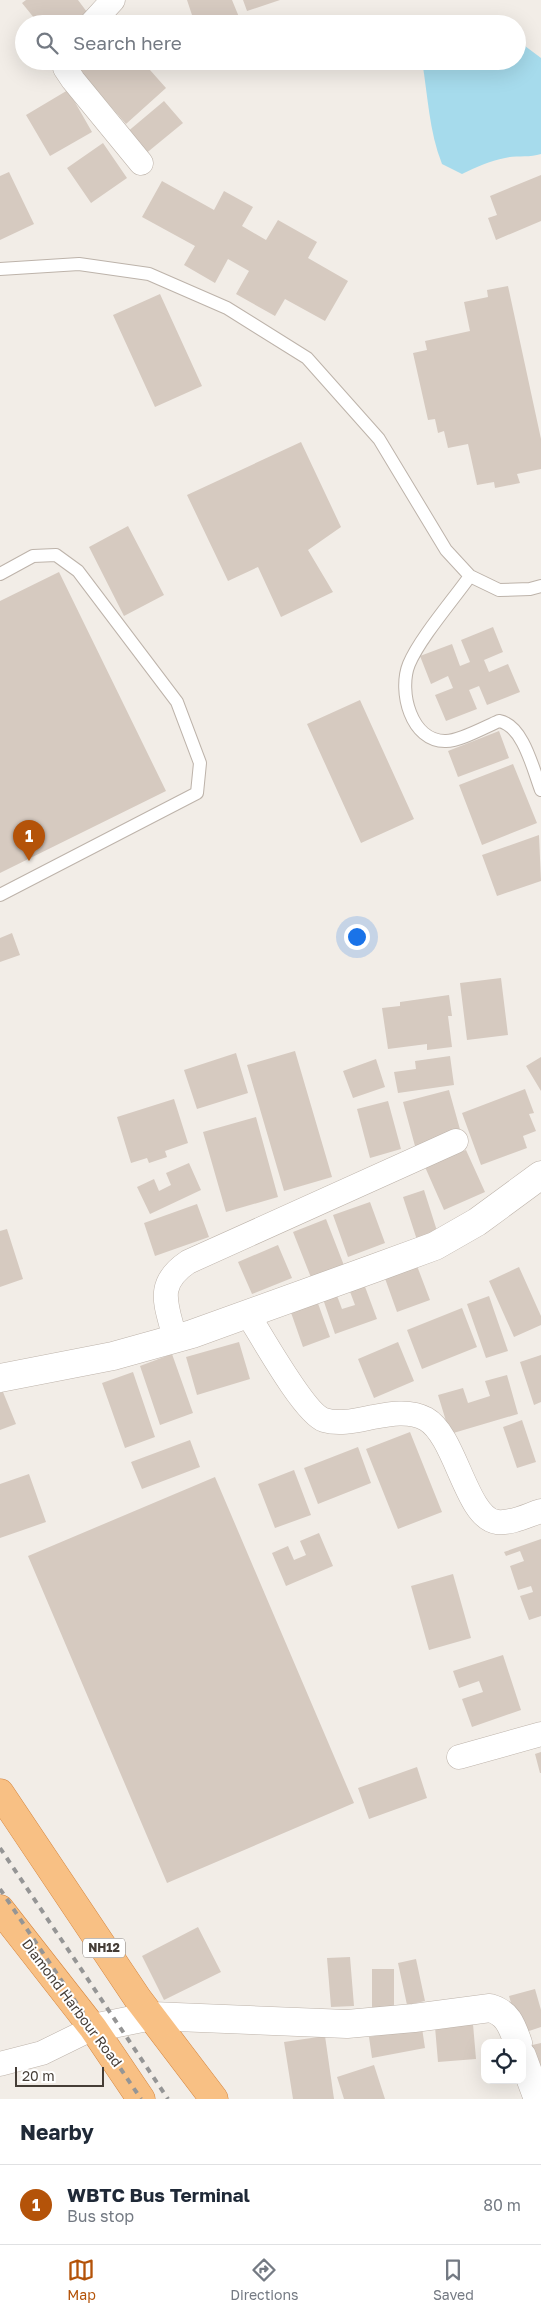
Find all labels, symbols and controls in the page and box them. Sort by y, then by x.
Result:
search box [15,15,526,70]
icon: search [33,29,61,57]
text: Search here [73,31,182,54]
pin: 1 [13,820,45,861]
your location [344,924,370,950]
street label: Diamond Harbour Road [19,1935,126,2070]
road number: NH12 [83,1939,125,1958]
map controls [481,2039,526,2084]
button: locate [481,2039,526,2084]
scale bar [15,2064,104,2087]
text: 20 m [22,2067,55,2084]
text: Nearby [20,2119,94,2145]
text: WBTC Bus Terminal [67,2183,250,2206]
text: 1 [32,2195,40,2215]
text: 80 m [483,2195,521,2215]
text: Bus stop [67,2206,134,2226]
tab: Map [67,2256,96,2303]
tab: Directions [230,2256,299,2303]
tab: Saved [433,2256,474,2303]

